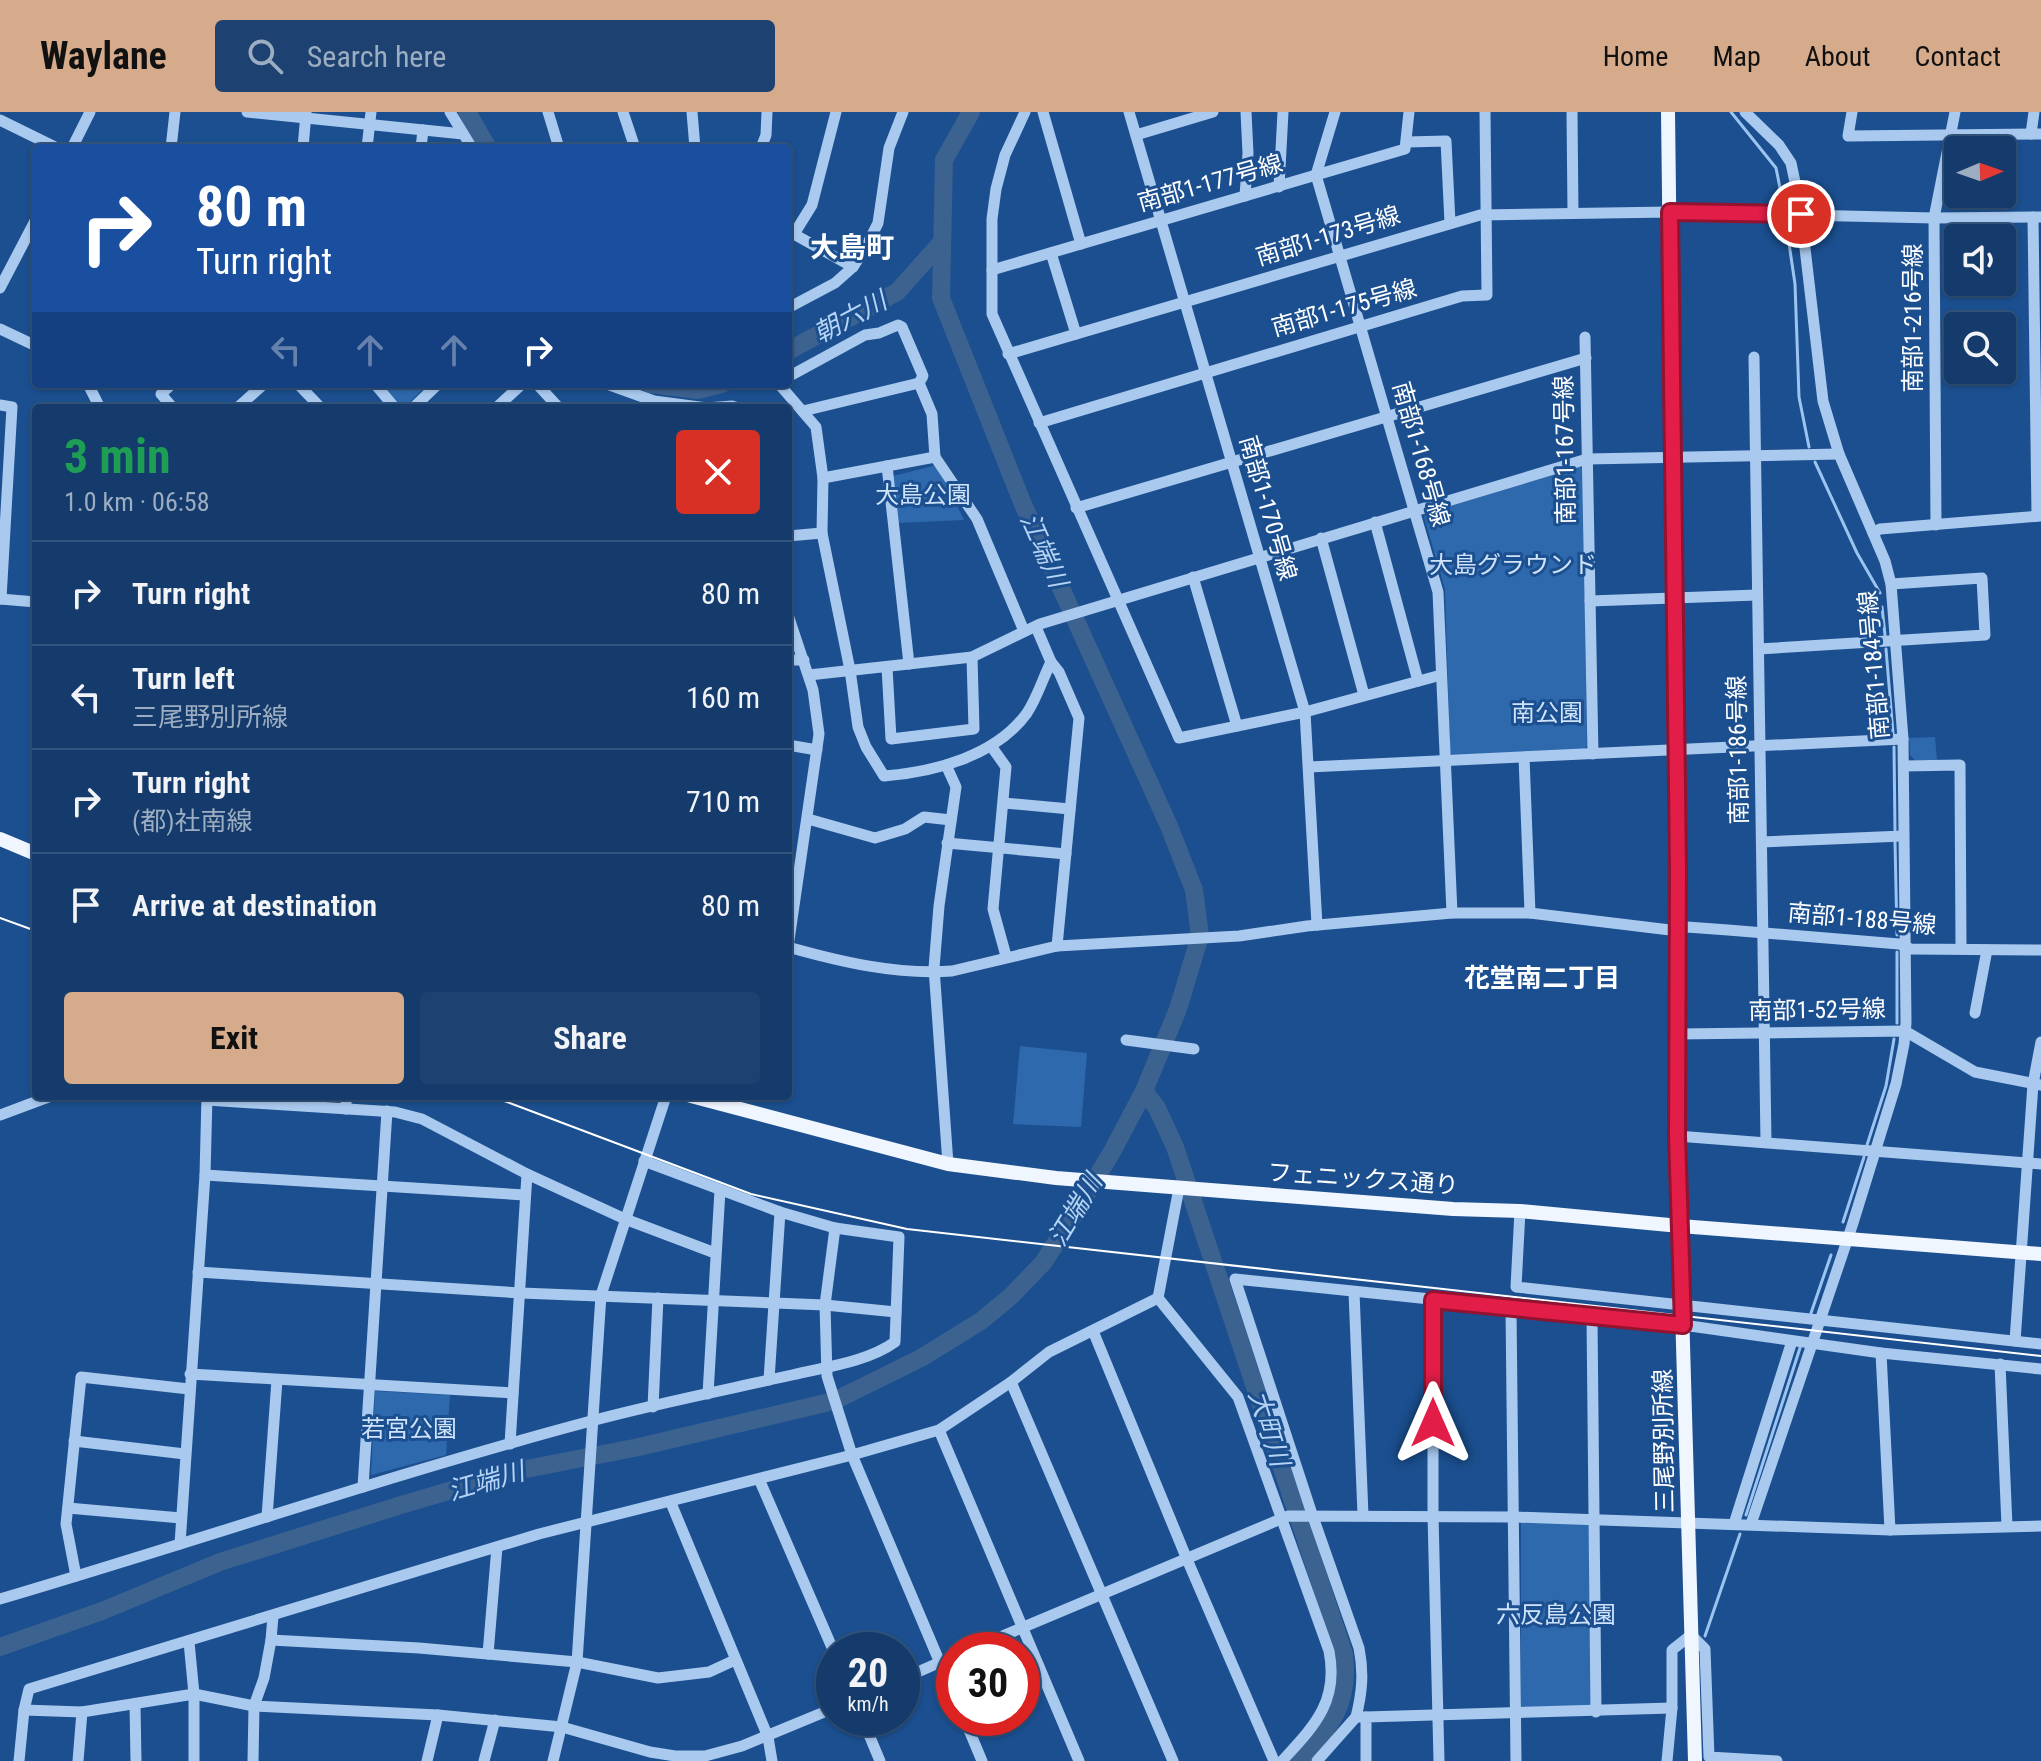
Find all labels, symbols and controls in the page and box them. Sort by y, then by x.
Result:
search box [215,20,775,92]
text: Waylane [40,34,167,78]
icon: search [243,34,287,78]
text: Search here [307,39,446,74]
text: Home [1603,40,1668,73]
text: Map [1712,40,1761,73]
text: About [1805,40,1871,73]
text: Contact [1915,40,2001,73]
north arrow [1944,136,2016,208]
map controls [1944,136,2016,384]
street label: 南部1-177号線 [1134,149,1286,217]
text: 80 m [196,174,307,240]
icon: right [64,176,168,280]
pin [1767,180,1835,248]
icon: arrive [1779,192,1823,236]
street label: 南部1-173号線 [1252,201,1404,271]
button: sound [1944,224,2016,296]
district label: 大島町 [810,231,894,264]
text: Turn right [196,241,332,283]
street label: 南部1-216号線 [1899,243,1927,393]
street label: 南部1-175号線 [1268,274,1420,342]
water label: 朝六川 [809,284,894,349]
button: search [1944,312,2016,384]
icon: left [264,328,308,372]
icon: ahead [348,328,392,372]
icon: ahead [432,328,476,372]
icon: right [516,328,560,372]
street label: 南部1-167号線 [1550,375,1580,525]
street label: 南部1-168号線 [1387,378,1455,530]
text: 3 min [64,428,171,485]
button: close [676,430,760,514]
street label: 南部1-170号線 [1234,432,1302,584]
park label: 大島公園 [875,481,971,509]
text: 1.0 km · 06:58 [64,487,209,517]
water label: 江端川 [1014,508,1075,594]
park label: 大島グラウンド [1429,551,1597,579]
icon: right [64,571,108,615]
text: Turn right [132,576,250,611]
text: 80 m [701,576,760,611]
street label: 南部1-184号線 [1854,589,1894,741]
text: Turn left [132,661,235,696]
icon: left [64,675,108,719]
street label: 南部1-186号線 [1723,675,1753,825]
text: 160 m [686,680,760,715]
park label: 南公園 [1511,699,1583,727]
text: 三尾野別所線 [132,702,288,732]
text: Turn right [132,765,250,800]
icon: right [64,779,108,823]
text: 710 m [686,784,760,819]
text: (都)社南線 [132,806,252,836]
icon: arrive [64,883,108,927]
text: Arrive at destination [132,888,377,923]
text: 80 m [701,888,760,923]
street label: 南部1-188号線 [1786,899,1938,939]
district label: 花堂南二丁目 [1464,963,1620,993]
button: Exit [64,992,404,1084]
button: Share [420,992,760,1084]
street label: 南部1-52号線 [1748,995,1886,1025]
street label: フェニックス通り [1267,1158,1459,1200]
water label: 江端川 [1042,1166,1109,1251]
street label: 三尾野別所線 [1649,1369,1679,1513]
position arrow [1391,1381,1475,1465]
water label: 大町川 [1243,1386,1296,1473]
park label: 若宮公園 [361,1415,457,1443]
water label: 江端川 [444,1455,531,1506]
park label: 六反島公園 [1496,1601,1616,1629]
speed limit sign: 30 [936,1632,1040,1736]
text: 20 [848,1650,888,1697]
text: km/h [847,1692,889,1716]

